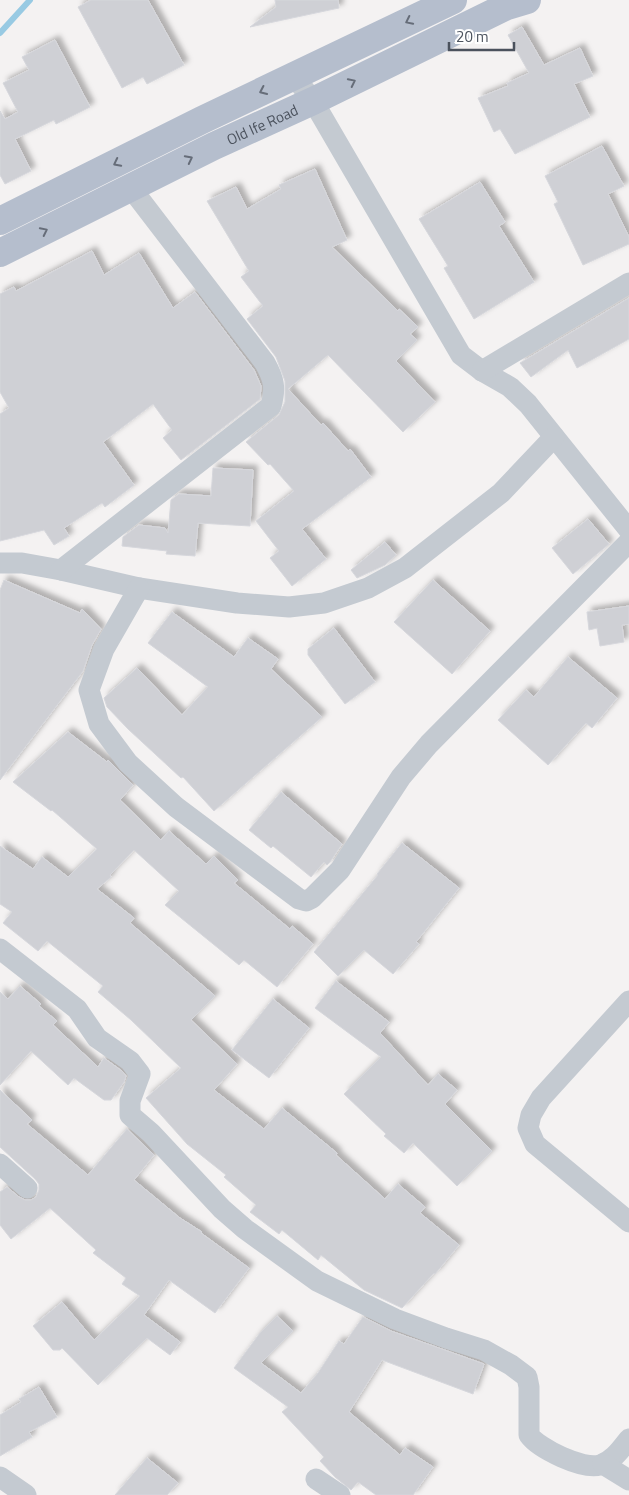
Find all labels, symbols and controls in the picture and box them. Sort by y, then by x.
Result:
one-way arrow [405,15,414,25]
scale bar [449,20,514,52]
text: 20 m [456,25,489,48]
one-way arrow [347,78,356,88]
one-way arrow [259,85,268,95]
street label: Old Ife Road [222,98,302,150]
one-way arrow [184,155,193,165]
one-way arrow [113,157,122,167]
one-way arrow [39,227,48,237]

